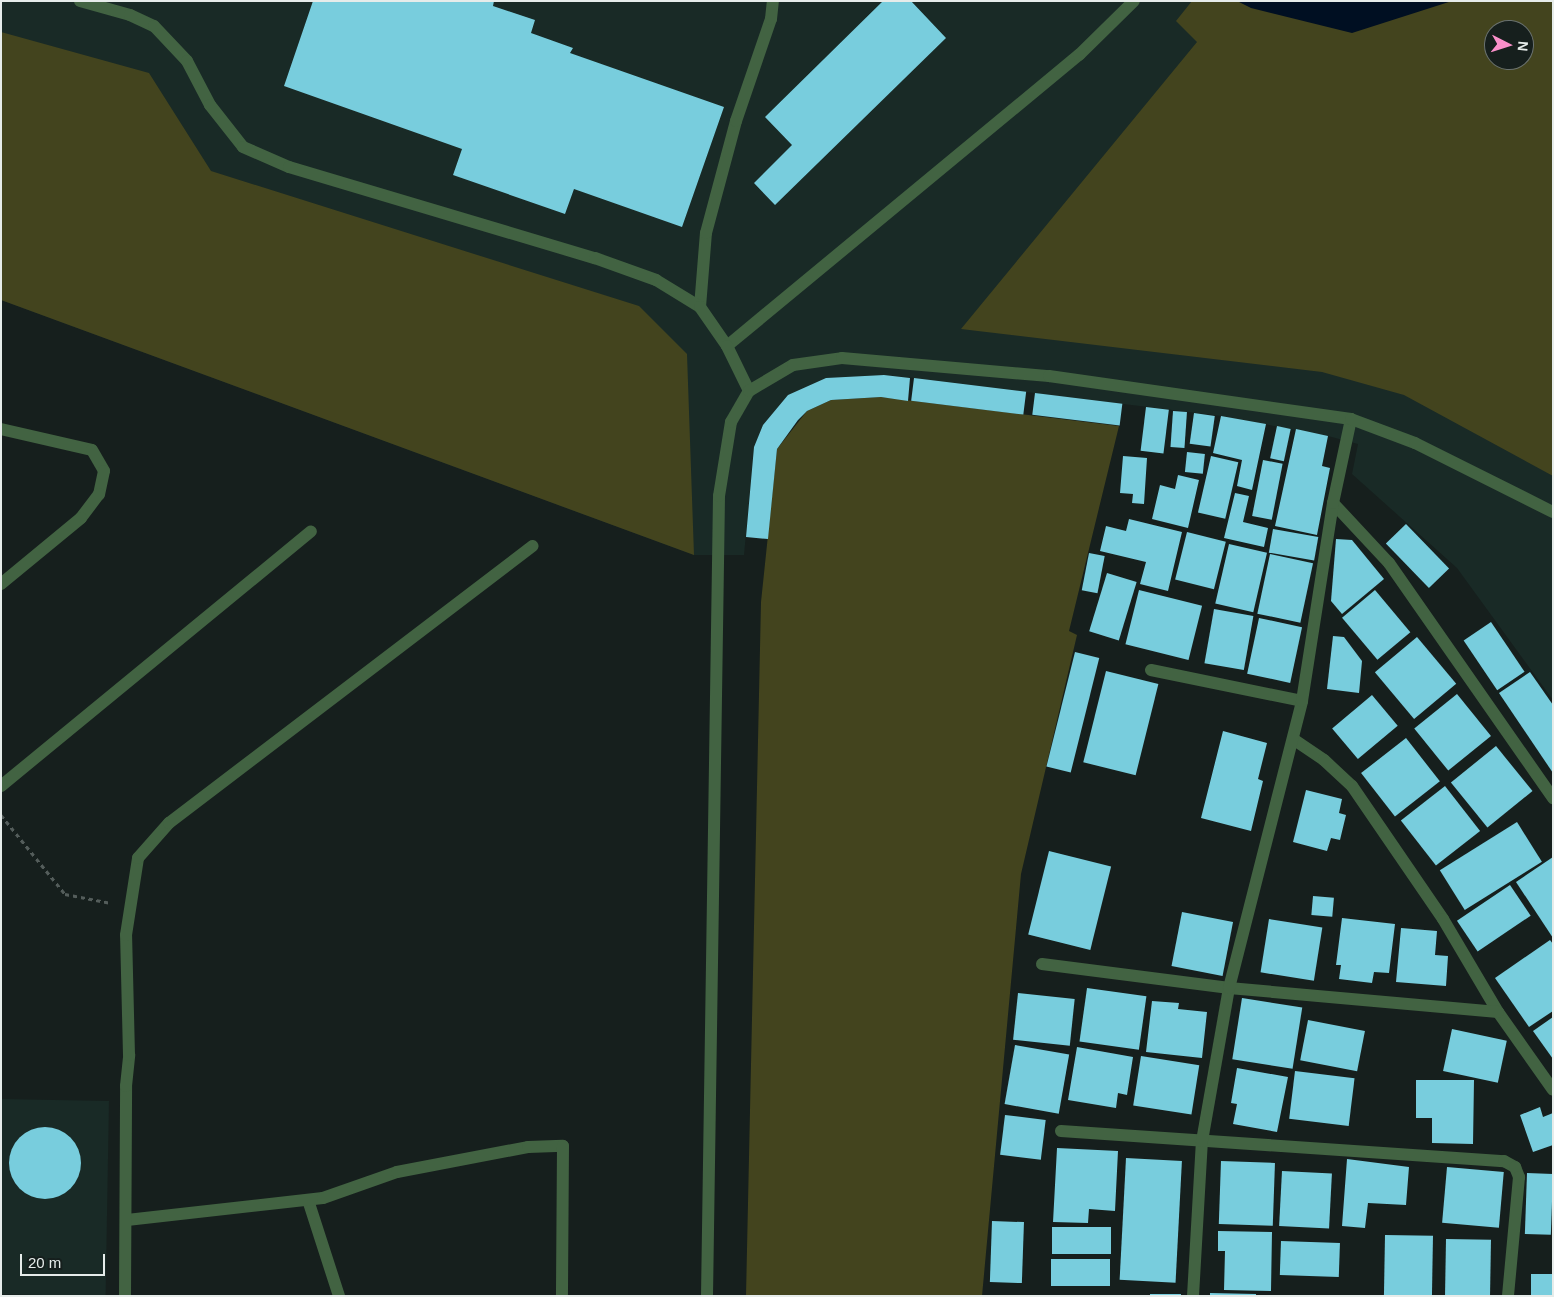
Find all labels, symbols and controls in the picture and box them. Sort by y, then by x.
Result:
north arrow [1484,20,1534,70]
text: N [1515,40,1531,52]
scale bar [22,1244,108,1276]
text: 20 m [28,1254,61,1271]

